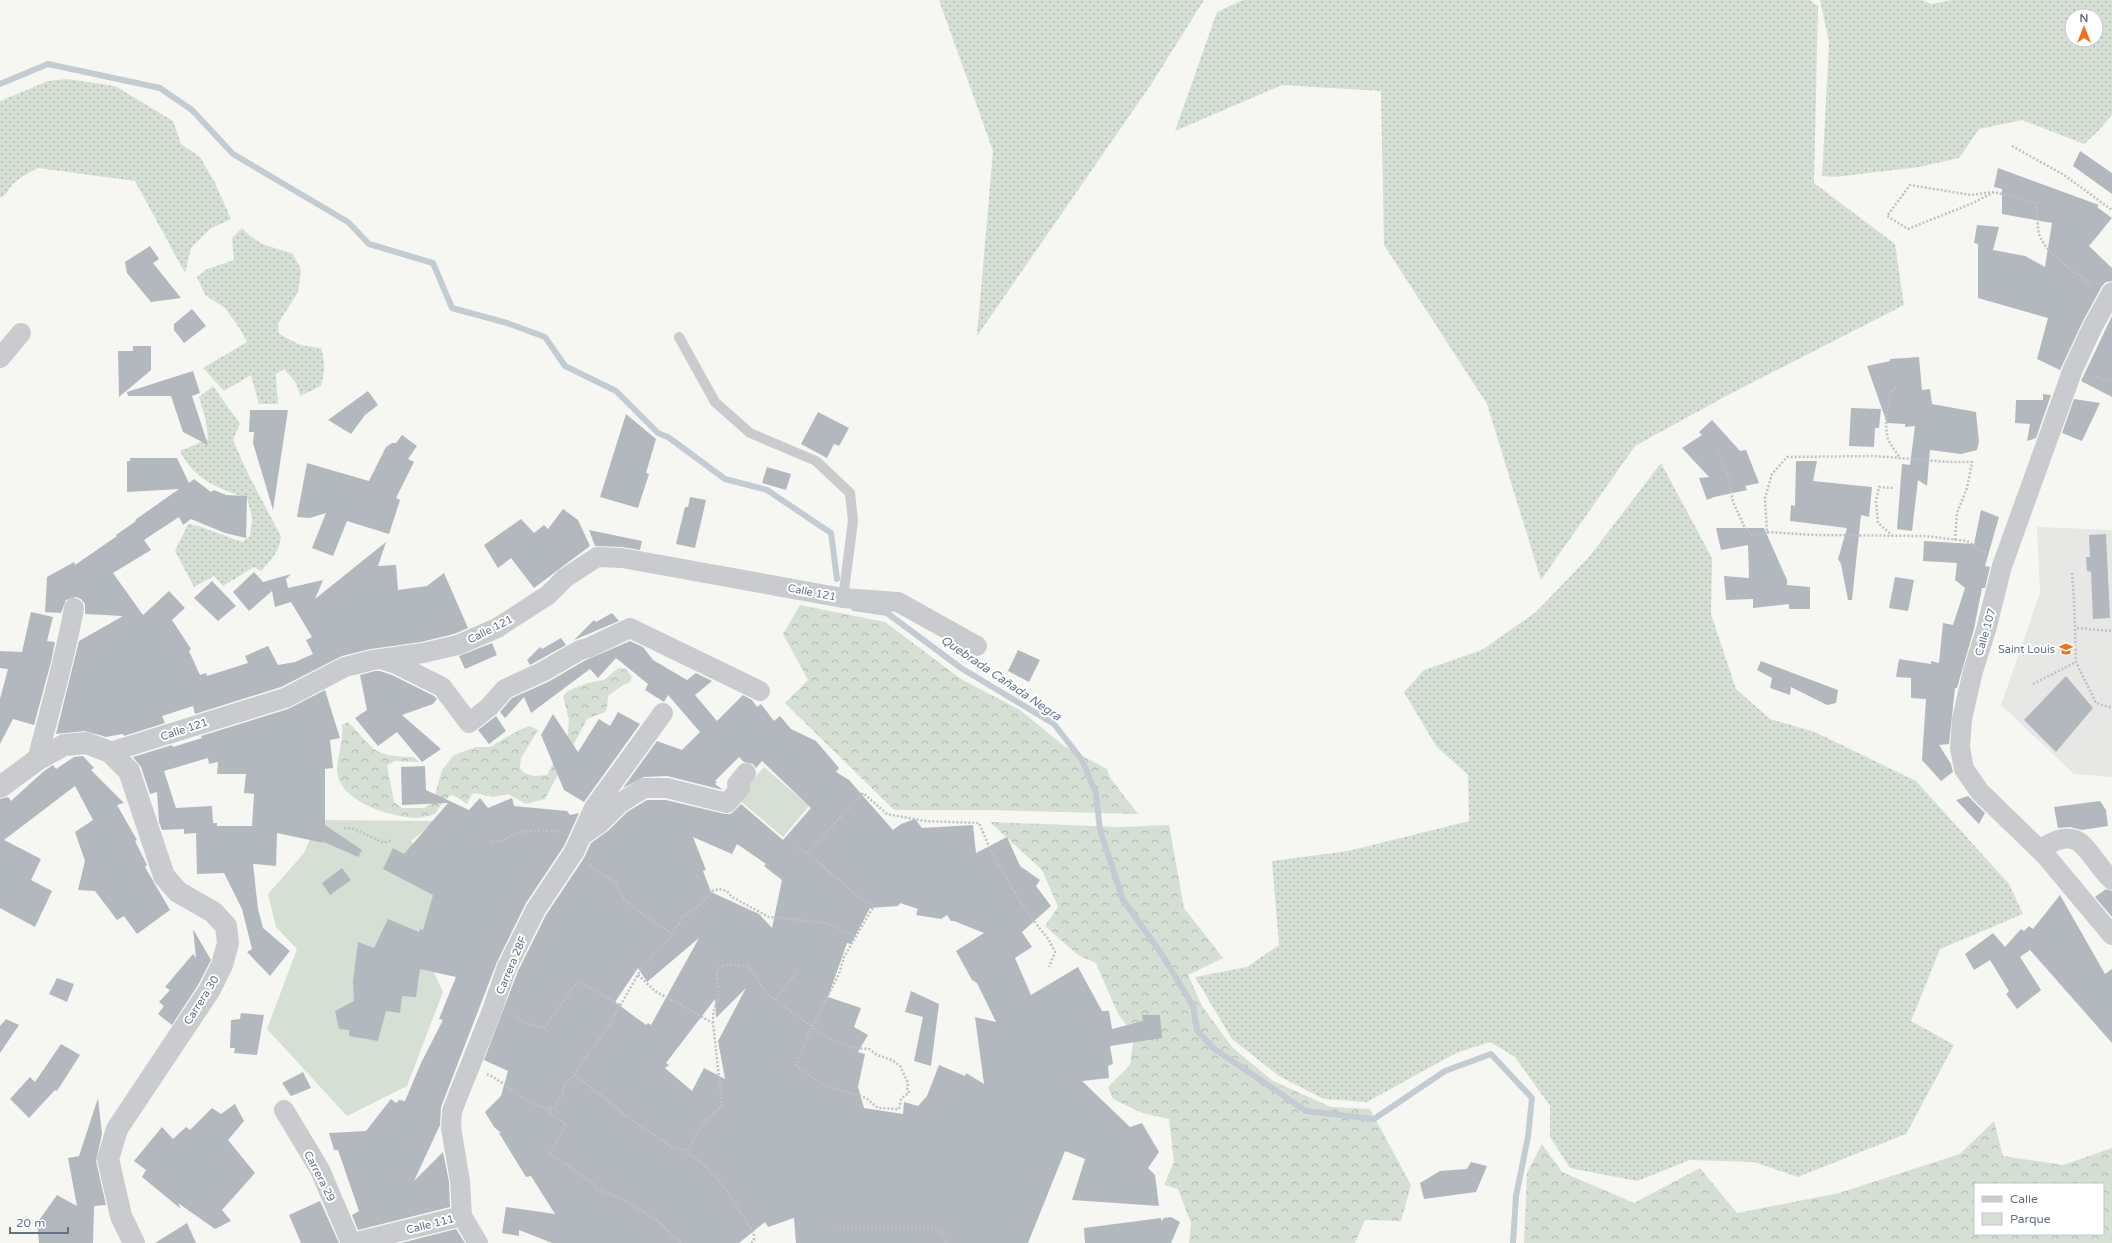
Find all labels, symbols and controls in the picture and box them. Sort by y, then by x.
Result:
north arrow [2064,8,2104,48]
text: N [2080,12,2088,25]
street label: Calle 121 [787,581,837,604]
street label: Calle 107 [1972,607,1999,658]
street label: Calle 121 [465,613,515,646]
water label: Quebrada Cañada Negra [938,633,1064,724]
school or university icon: Saint Louis [2058,641,2074,657]
place label: Saint Louis [1998,643,2055,656]
street label: Calle 121 [159,716,210,743]
street label: Carrera 28F [493,934,530,996]
street label: Carrera 30 [181,973,222,1027]
street label: Carrera 29 [301,1149,338,1204]
legend [1974,1183,2104,1235]
text: Calle [2010,1192,2038,1206]
scale bar [10,1209,68,1235]
street label: Calle 111 [405,1212,456,1237]
text: Parque [2010,1212,2051,1226]
text: 20 m [16,1216,45,1230]

